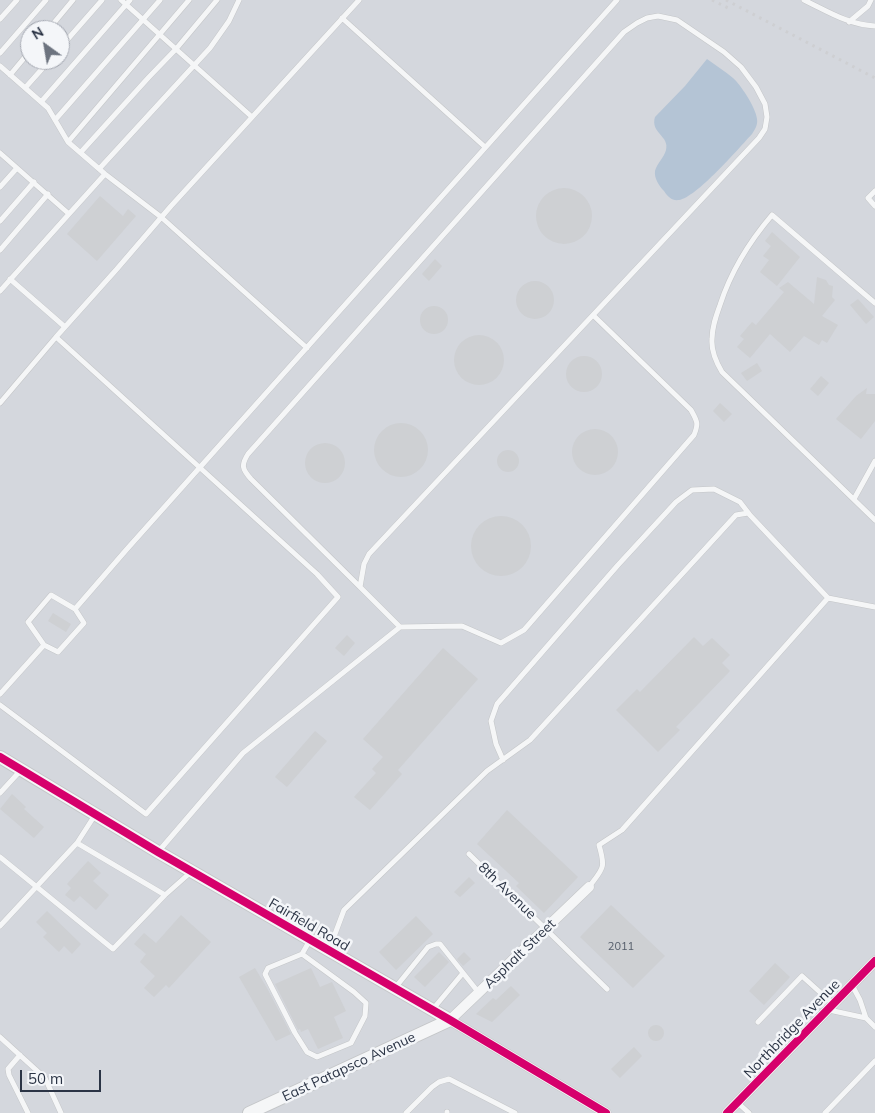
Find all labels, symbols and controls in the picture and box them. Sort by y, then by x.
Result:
north arrow [20,20,70,70]
text: N [28,23,47,44]
street label: 8th Avenue [475,859,539,923]
street label: Fairfield Road [266,895,352,955]
street label: Asphalt Street [481,916,559,992]
house number: 2011 [608,940,634,954]
street label: Northbridge Avenue [741,976,843,1082]
street label: East Patapsco Avenue [280,1029,418,1105]
scale bar [22,1060,104,1092]
text: 50 m [28,1069,63,1088]

